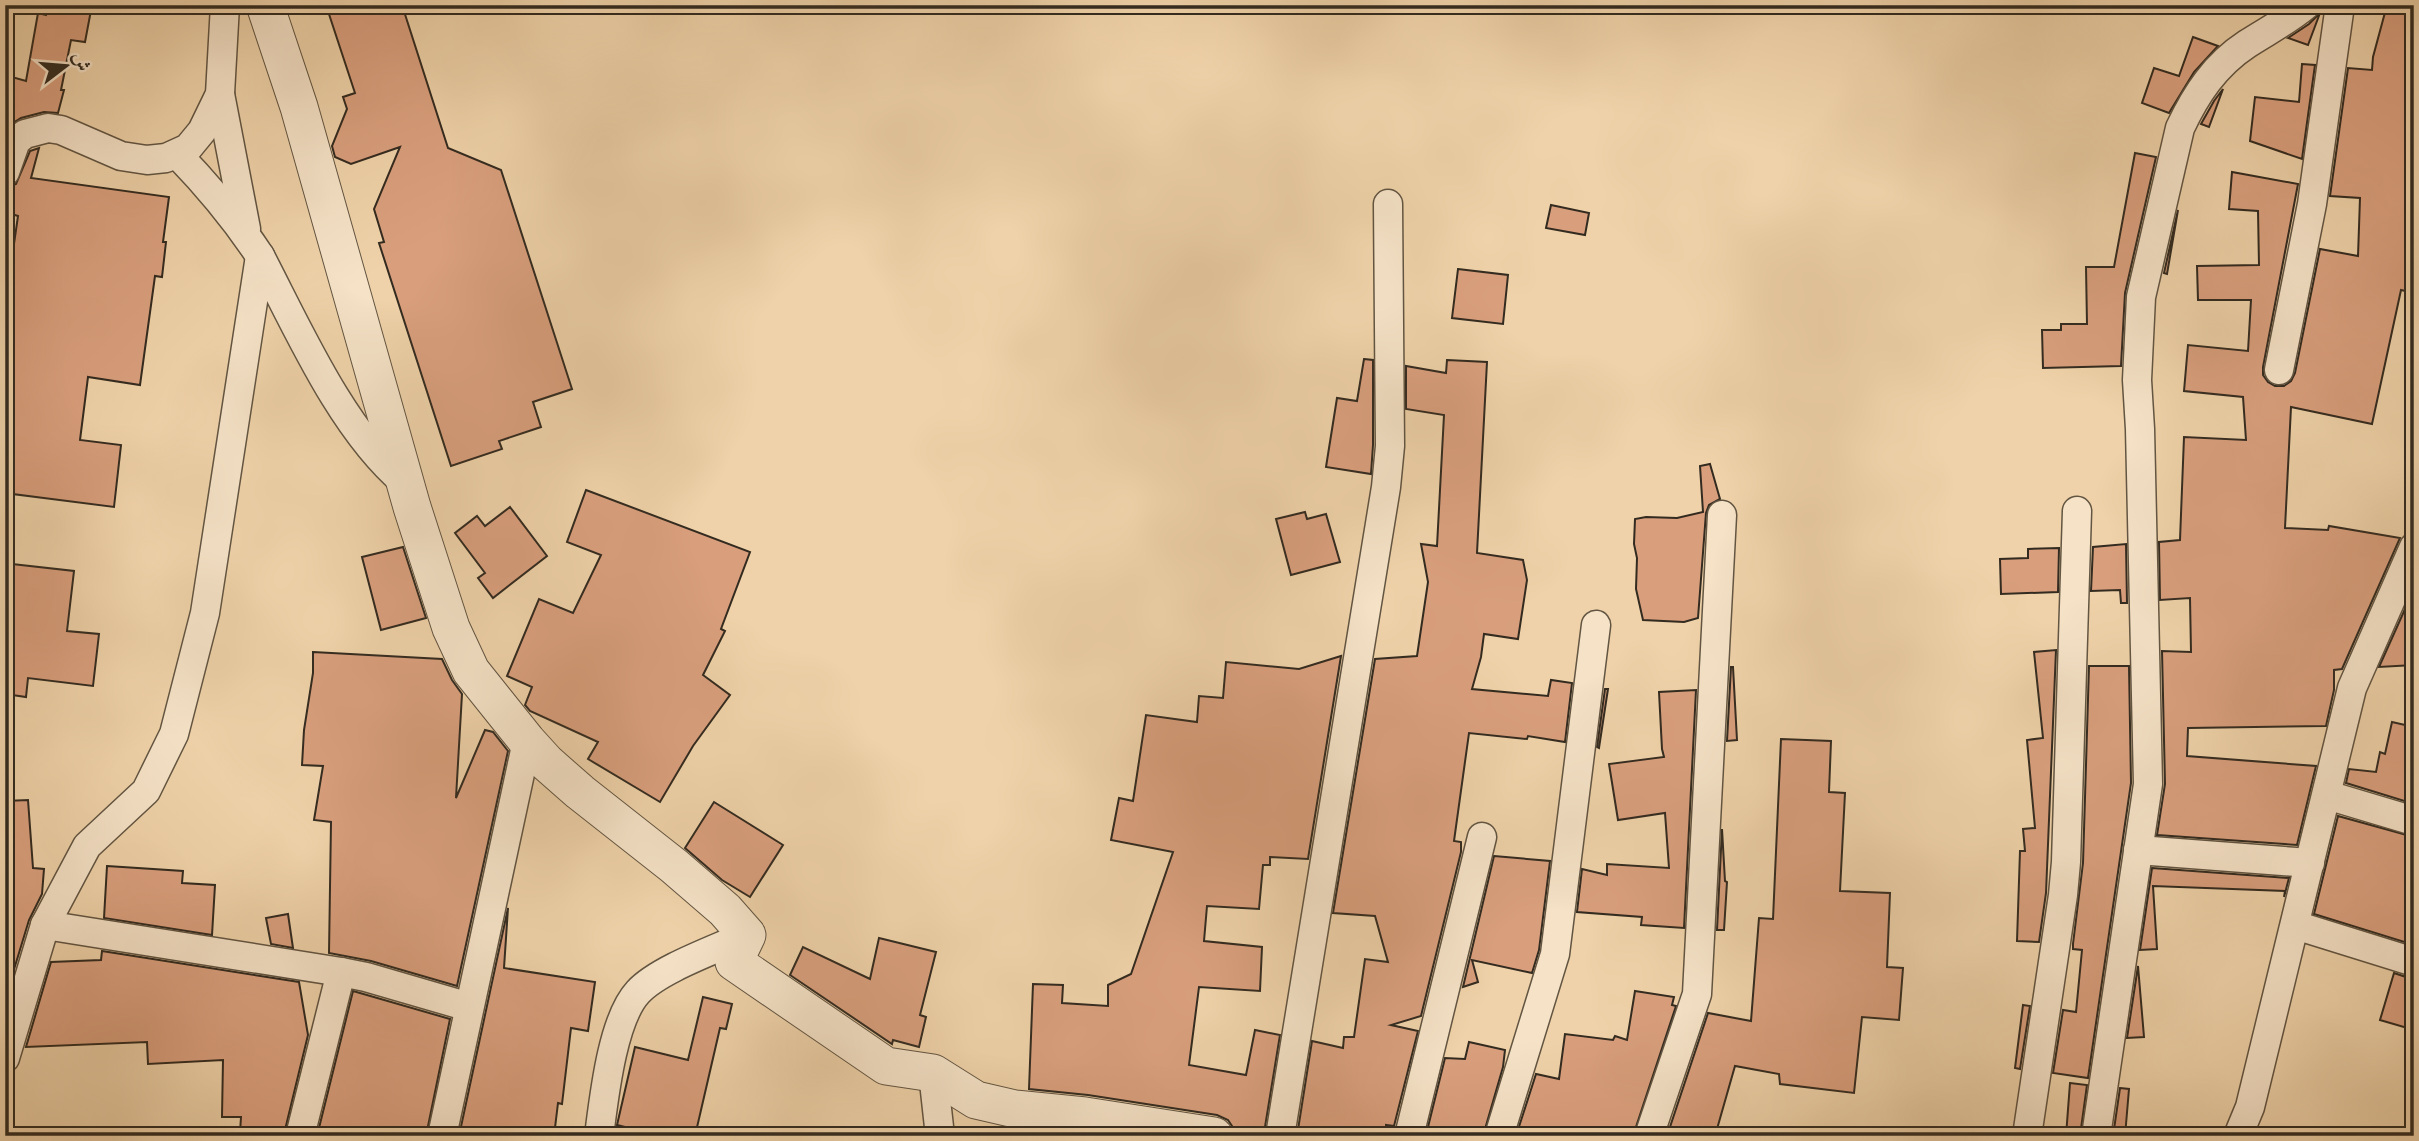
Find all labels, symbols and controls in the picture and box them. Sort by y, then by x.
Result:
north arrow [32,32,102,102]
text: ش [66,49,95,74]

